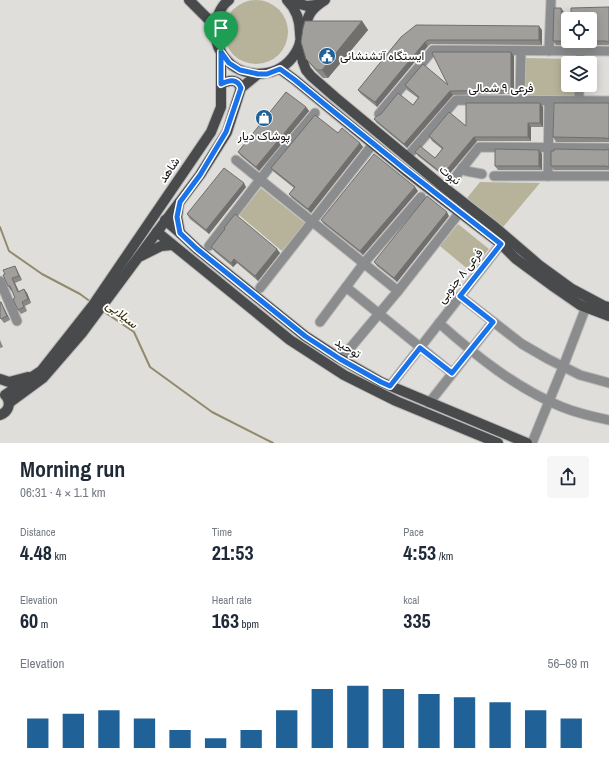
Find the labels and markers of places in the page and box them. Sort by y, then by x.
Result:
pin [204,11,238,52]
public building icon: ایستگاه آتشنشانی [317,46,337,66]
place label: ایستگاه آتشنشانی [340,48,424,64]
shop icon: پوشاک دیار [254,108,274,128]
place label: پوشاک دیار [237,128,290,144]

